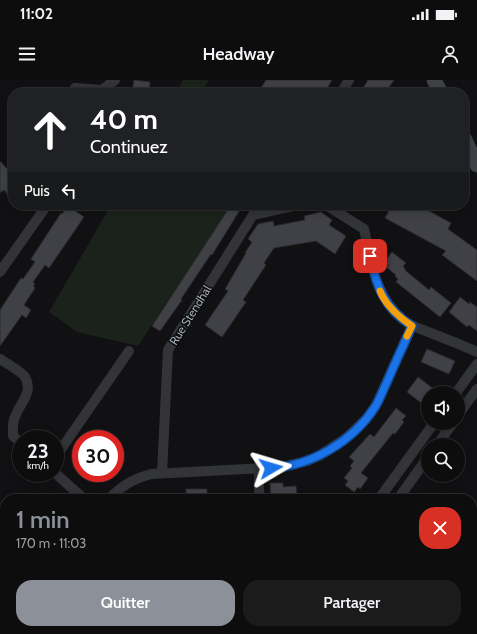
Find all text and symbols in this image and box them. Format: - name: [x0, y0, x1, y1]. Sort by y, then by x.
- text: 11:02: [20, 5, 53, 23]
- icon: menu: [16, 43, 38, 65]
- text: Headway: [203, 43, 274, 65]
- icon: person: [439, 43, 461, 65]
- text: 40 m: [90, 102, 158, 136]
- icon: ahead: [24, 104, 76, 156]
- text: Continuez: [90, 136, 168, 158]
- icon: left: [58, 180, 80, 202]
- text: Puis: [24, 182, 50, 200]
- pin: [353, 239, 387, 273]
- icon: arrive: [359, 245, 381, 267]
- street label: Rue Stendhal: [166, 282, 214, 348]
- map controls: [421, 386, 465, 482]
- button: sound: [421, 386, 465, 430]
- speed limit sign: 30: [72, 430, 124, 482]
- button: search: [421, 438, 465, 482]
- text: 23: [27, 439, 49, 463]
- position arrow: [250, 447, 292, 489]
- text: km/h: [27, 459, 49, 472]
- text: 1 min: [16, 505, 70, 534]
- button: close: [419, 507, 461, 549]
- text: 170 m · 11:03: [16, 535, 86, 551]
- button: Quitter: [16, 580, 235, 626]
- button: Partager: [243, 580, 461, 626]

